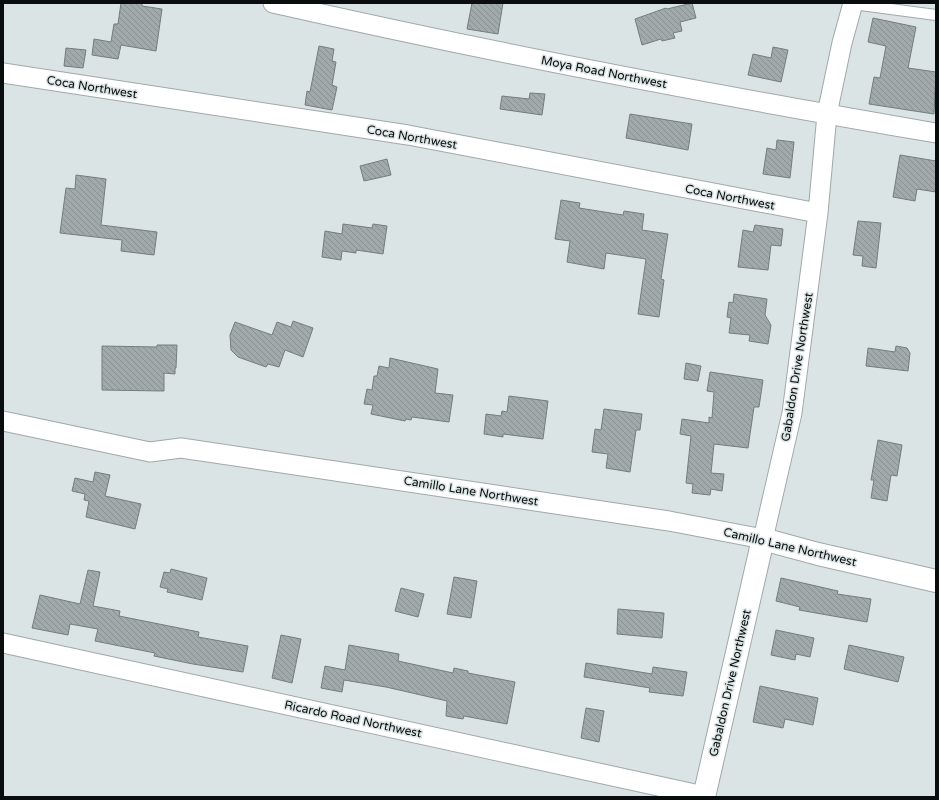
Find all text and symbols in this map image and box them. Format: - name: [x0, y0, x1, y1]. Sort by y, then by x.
- street label: Moya Road Northwest: [540, 53, 668, 91]
- street label: Coca Northwest: [46, 73, 139, 101]
- street label: Coca Northwest: [366, 122, 459, 152]
- street label: Coca Northwest: [684, 181, 777, 213]
- street label: Gabaldon Drive Northwest: [778, 291, 816, 443]
- street label: Camillo Lane Northwest: [403, 473, 540, 509]
- street label: Camillo Lane Northwest: [722, 525, 858, 569]
- street label: Gabaldon Drive Northwest: [706, 608, 754, 758]
- street label: Ricardo Road Northwest: [283, 698, 423, 740]

